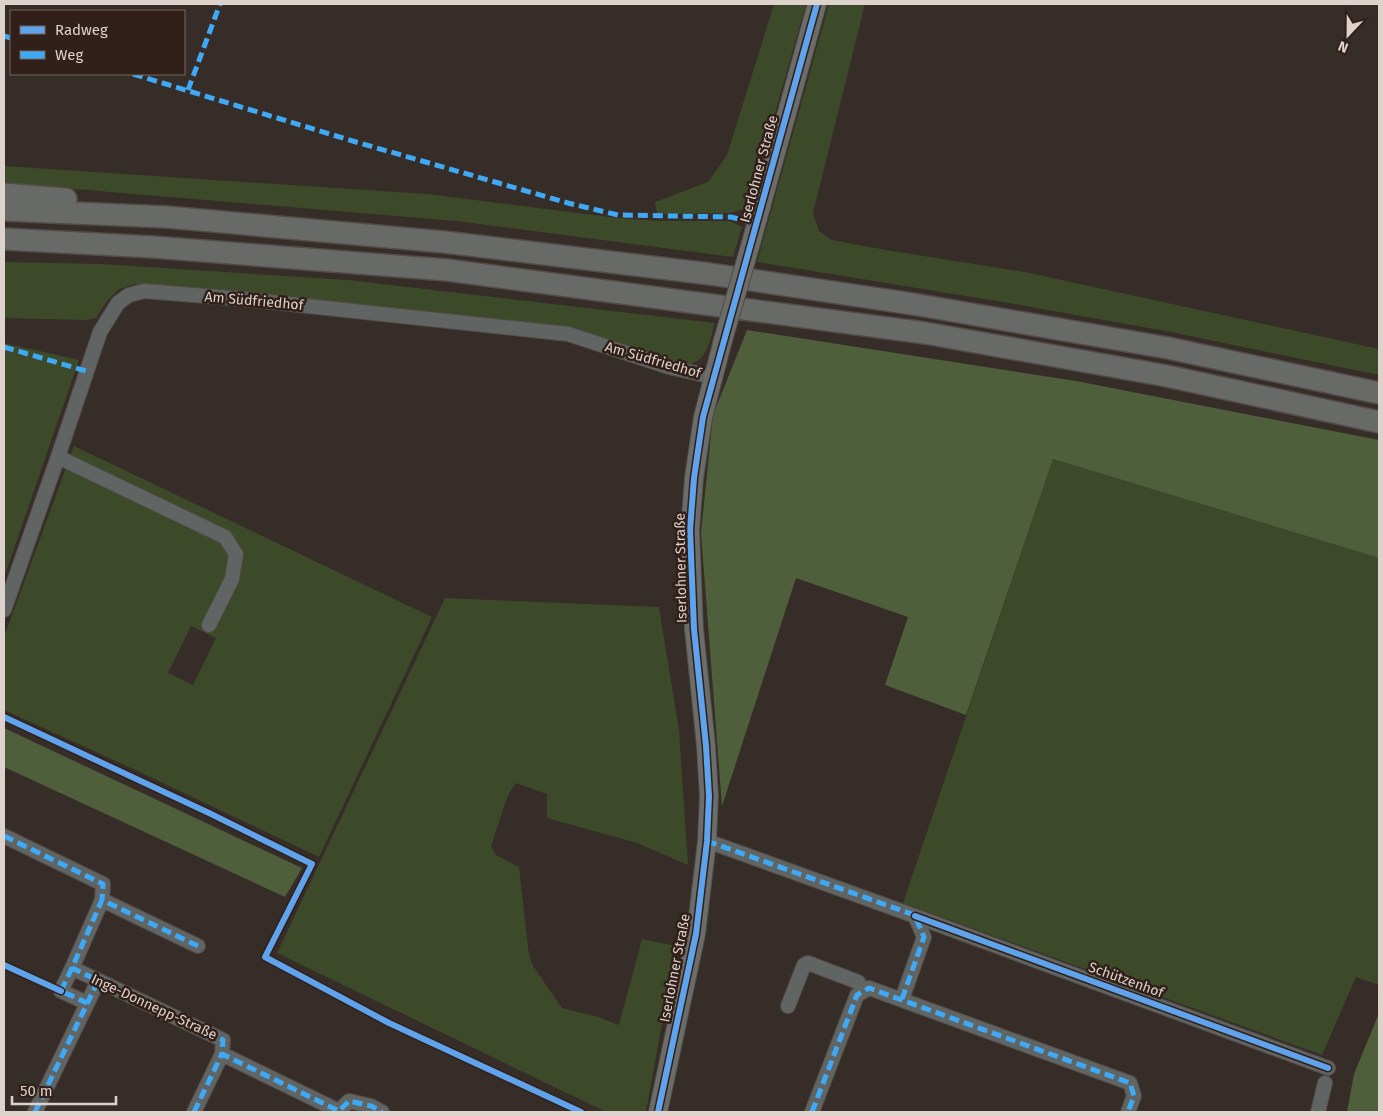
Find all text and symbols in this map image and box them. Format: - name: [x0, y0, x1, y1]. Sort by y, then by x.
- legend: [10, 10, 185, 75]
- north arrow: [1323, 10, 1373, 60]
- text: Radweg: [55, 21, 108, 39]
- text: N: [1336, 37, 1351, 56]
- text: Weg: [55, 46, 83, 64]
- street label: Iserlohner Straße: [737, 114, 781, 224]
- street label: Am Südfriedhof: [204, 288, 305, 314]
- street label: Am Südfriedhof: [603, 338, 704, 382]
- street label: Iserlohner Straße: [672, 513, 690, 623]
- street label: Iserlohner Straße: [656, 912, 694, 1024]
- street label: Schützenhof: [1086, 959, 1167, 1002]
- street label: Inge-Donnepp-Straße: [88, 970, 220, 1044]
- scale bar: [12, 1074, 116, 1106]
- text: 50 m: [20, 1082, 53, 1100]

